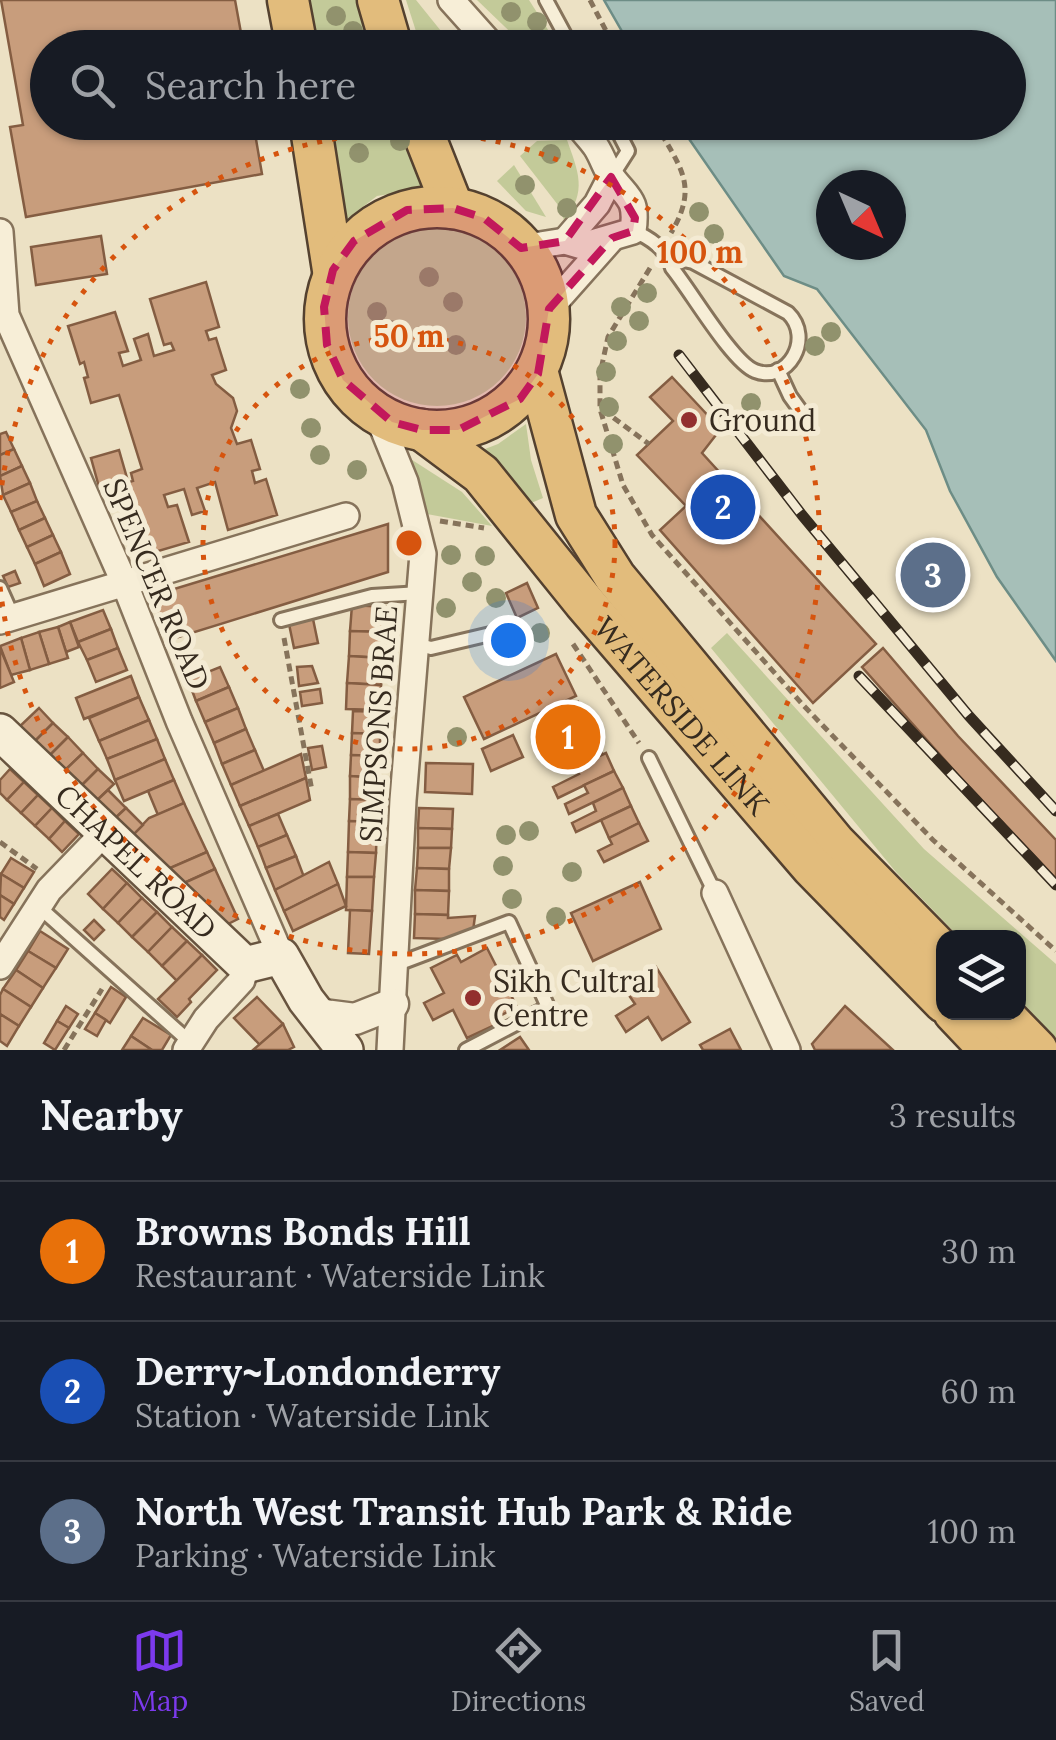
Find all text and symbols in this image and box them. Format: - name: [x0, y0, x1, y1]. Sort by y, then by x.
- search box: [30, 30, 1026, 140]
- icon: search: [65, 58, 120, 113]
- text: Search here: [145, 61, 356, 109]
- north arrow: [816, 170, 906, 260]
- text: 100 m: [657, 233, 743, 271]
- text: 50 m: [374, 317, 445, 355]
- place label: Ground: [709, 401, 816, 439]
- marker: Ground: [678, 409, 700, 431]
- pin: 2: [690, 470, 756, 544]
- street label: SPENCER ROAD: [95, 472, 219, 696]
- centre of rings: [391, 525, 427, 561]
- pin: 3: [900, 538, 966, 612]
- street label: SIMPSONS BRAE: [351, 604, 405, 844]
- street label: WATERSIDE LINK: [586, 609, 778, 823]
- your location: [483, 615, 534, 666]
- pin: 1: [536, 700, 600, 774]
- street label: CHAPEL ROAD: [48, 776, 225, 947]
- map controls: [936, 930, 1026, 1020]
- button: layers: [936, 930, 1026, 1020]
- place label: Sikh Cultral Centre: [493, 962, 655, 1034]
- marker: Sikh Cultral Centre: [462, 987, 484, 1009]
- text: Nearby: [40, 1088, 183, 1142]
- text: 3 results: [889, 1095, 1016, 1136]
- text: Browns Bonds Hill: [135, 1207, 471, 1255]
- text: 1: [66, 1231, 79, 1272]
- text: 30 m: [941, 1231, 1016, 1272]
- text: Restaurant · Waterside Link: [135, 1255, 545, 1296]
- text: Derry~Londonderry: [135, 1347, 500, 1395]
- text: 2: [64, 1371, 81, 1412]
- text: 60 m: [941, 1371, 1016, 1412]
- text: Station · Waterside Link: [135, 1395, 489, 1436]
- text: North West Transit Hub Park & Ride: [135, 1487, 792, 1535]
- text: 3: [64, 1511, 81, 1552]
- text: 100 m: [928, 1511, 1016, 1552]
- text: Parking · Waterside Link: [135, 1535, 496, 1576]
- tab: Map: [131, 1623, 188, 1719]
- tab: Directions: [451, 1623, 586, 1719]
- tab: Saved: [849, 1623, 925, 1719]

